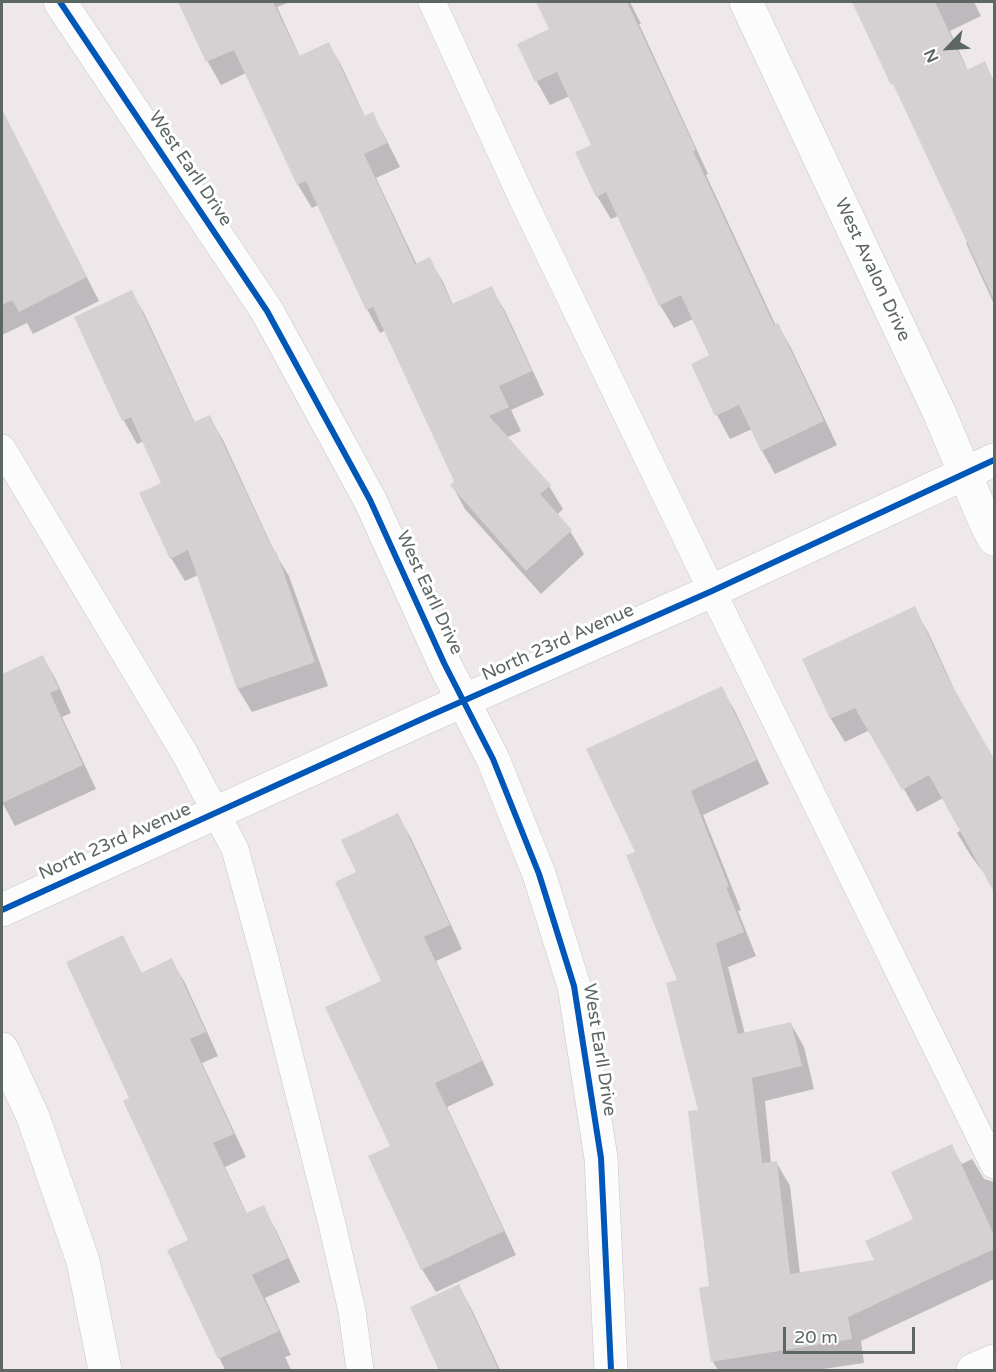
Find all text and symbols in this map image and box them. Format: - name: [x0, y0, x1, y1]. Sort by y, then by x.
- north arrow: [918, 18, 978, 78]
- text: N: [920, 46, 943, 66]
- street label: West Earll Drive: [144, 107, 236, 231]
- street label: West Avalon Drive: [829, 195, 915, 345]
- street label: West Earll Drive: [391, 528, 467, 658]
- street label: North 23rd Avenue: [479, 600, 637, 686]
- street label: North 23rd Avenue: [36, 799, 194, 885]
- street label: West Earll Drive: [578, 982, 620, 1118]
- scale bar: [786, 1315, 918, 1353]
- text: 20 m: [794, 1326, 838, 1348]

